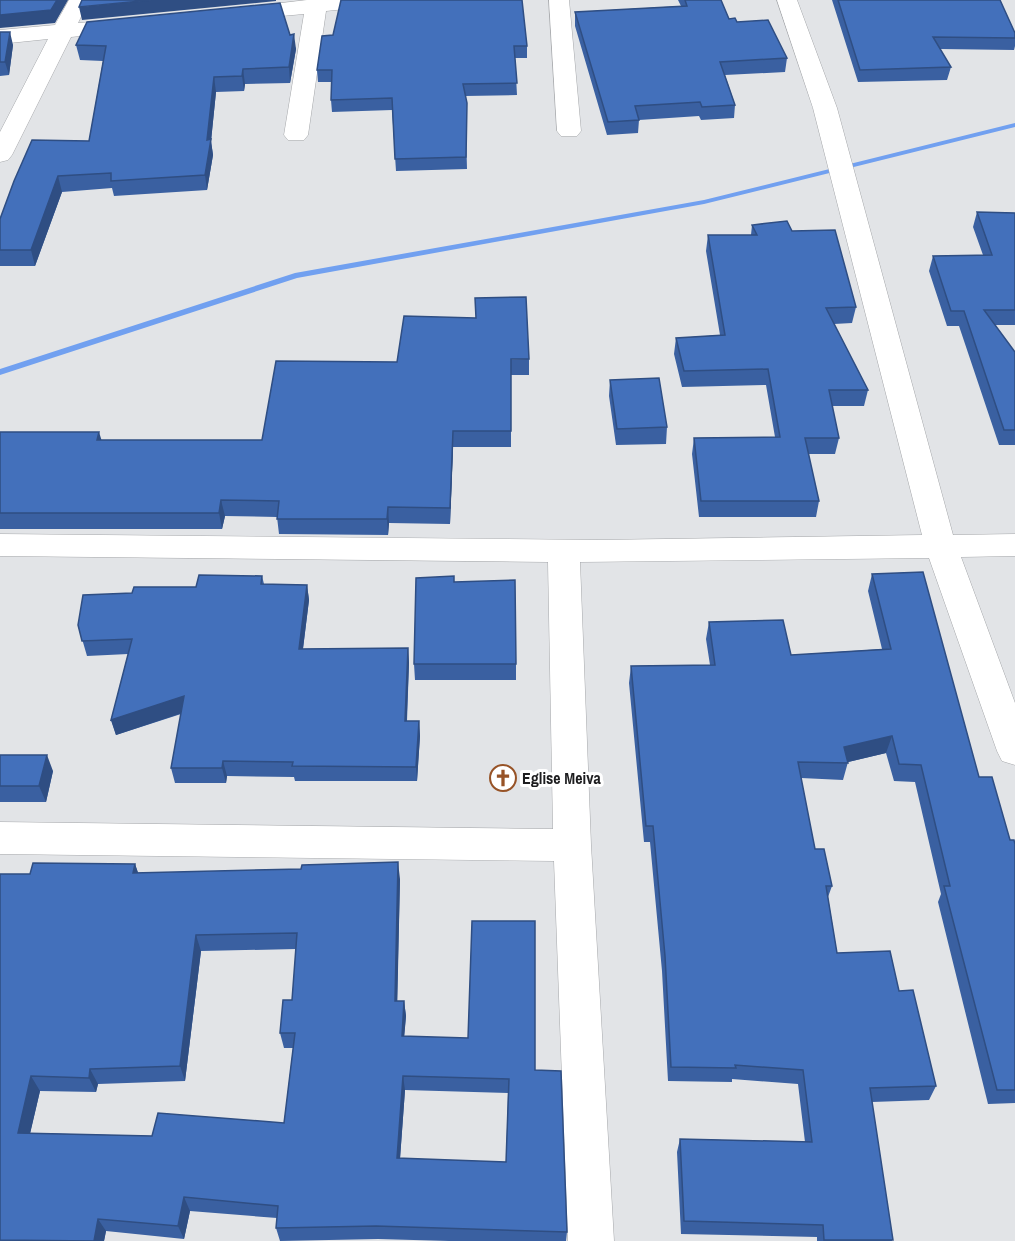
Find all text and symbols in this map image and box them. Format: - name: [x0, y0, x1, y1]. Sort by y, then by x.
- church icon: Eglise Meiva: [488, 763, 518, 793]
- place label: Eglise Meiva: [522, 767, 601, 789]

